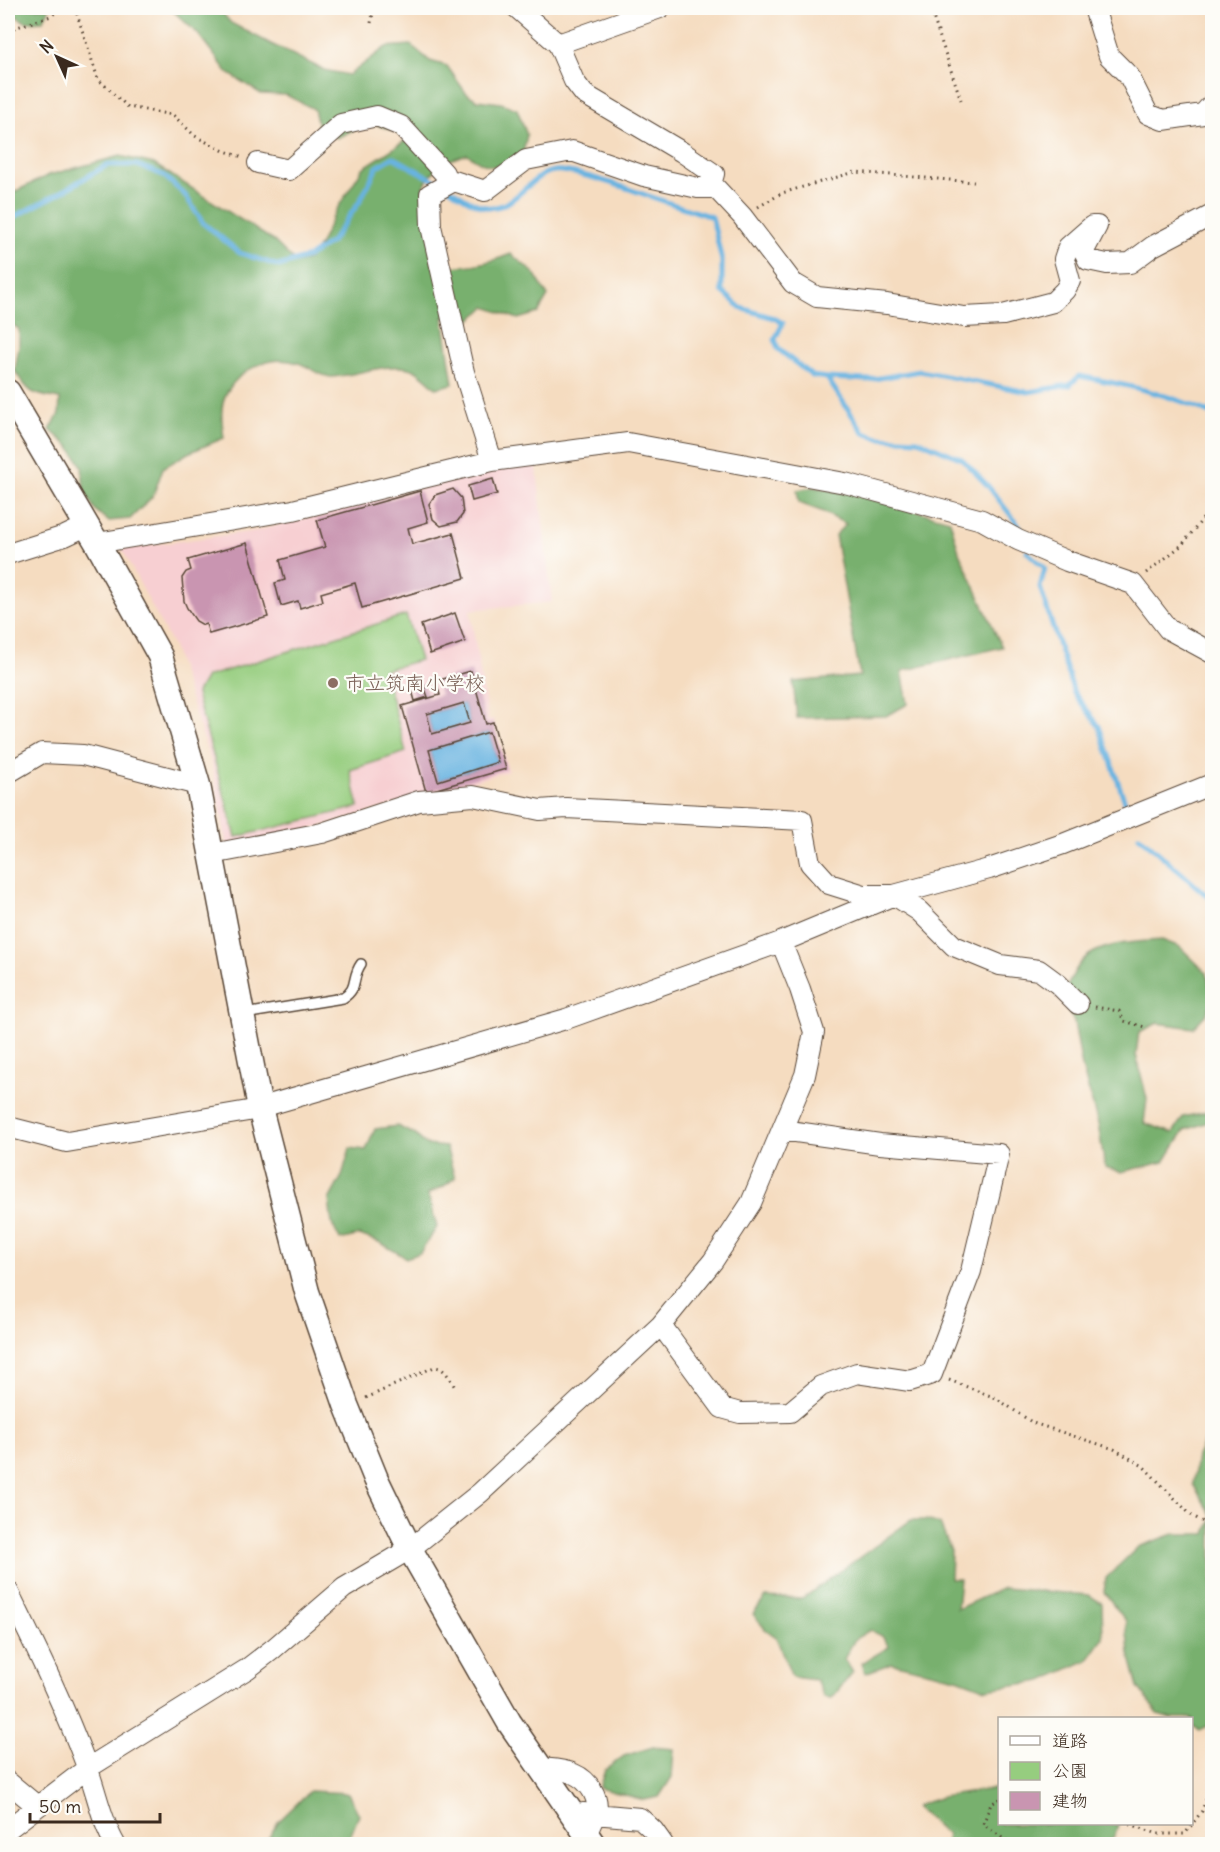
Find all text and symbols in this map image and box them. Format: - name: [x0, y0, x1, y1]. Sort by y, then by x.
- north arrow: [27, 27, 87, 87]
- text: N: [35, 35, 57, 57]
- place label: 市立筑南小学校: [345, 670, 485, 695]
- marker: 市立筑南小学校: [326, 676, 340, 690]
- legend: [998, 1717, 1193, 1825]
- text: 道路: [1052, 1729, 1088, 1752]
- text: 公園: [1052, 1759, 1088, 1782]
- scale bar: [30, 1786, 160, 1824]
- text: 建物: [1052, 1789, 1088, 1812]
- text: 50 m: [39, 1795, 81, 1818]

